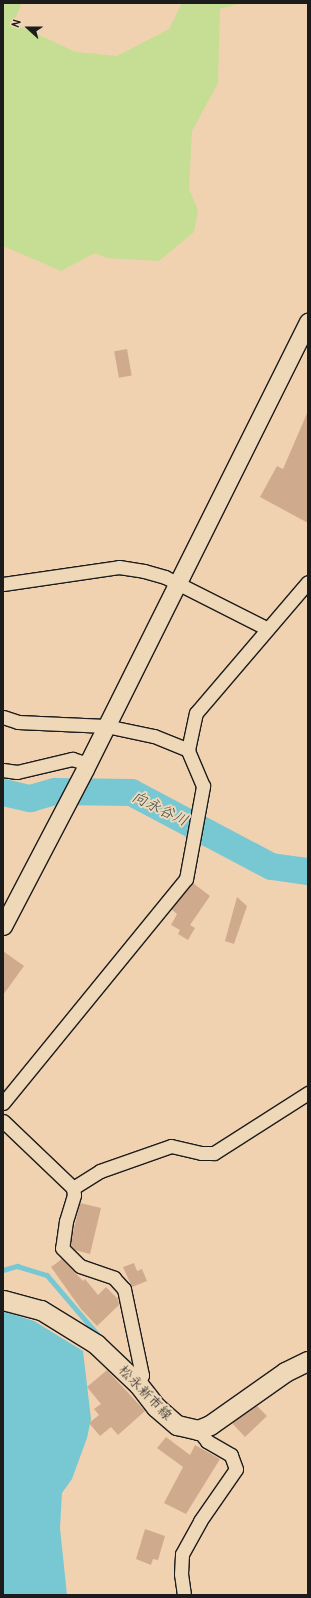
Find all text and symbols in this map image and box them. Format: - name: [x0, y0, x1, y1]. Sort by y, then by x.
- north arrow: [8, 8, 48, 48]
- text: N: [9, 18, 24, 29]
- water label: 向永谷川: [129, 788, 191, 830]
- street label: 松永新市線: [115, 1362, 175, 1424]

